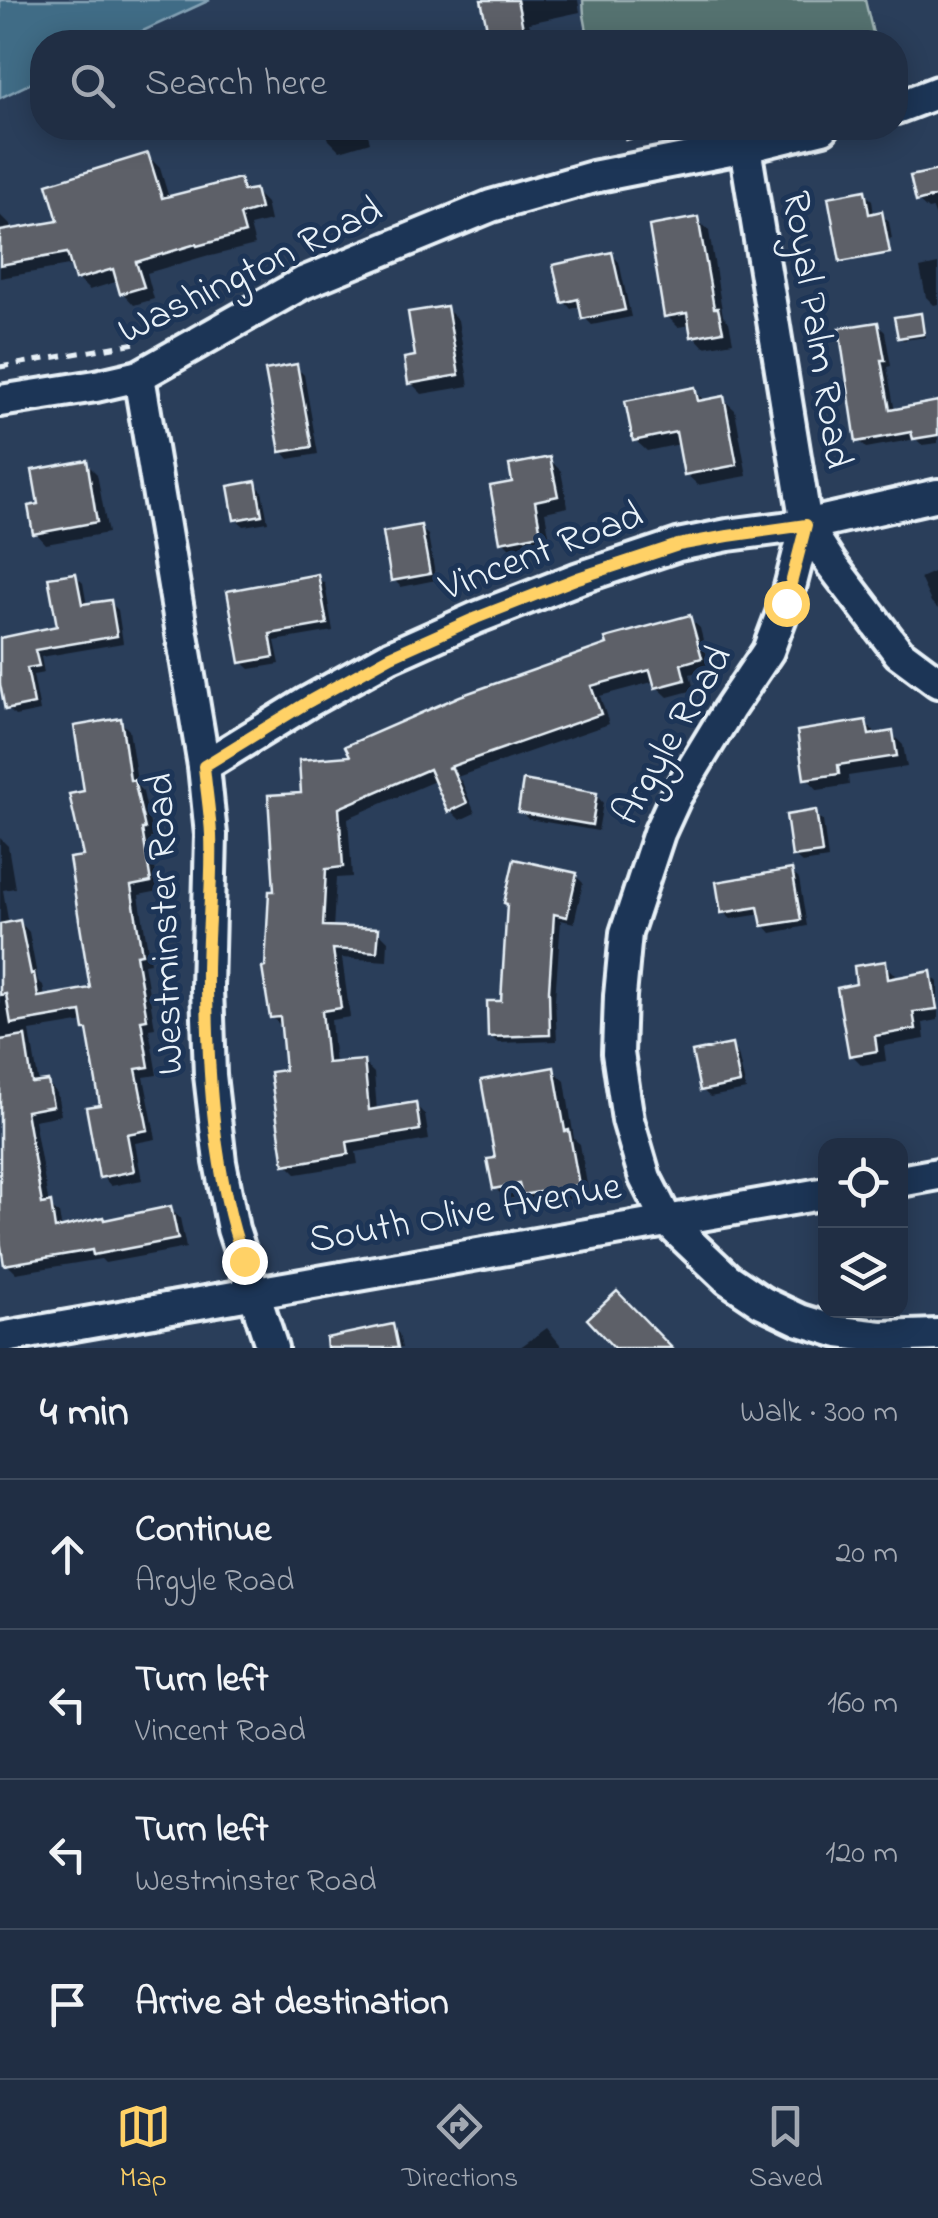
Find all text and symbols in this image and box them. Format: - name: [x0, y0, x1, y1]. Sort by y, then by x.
- search box: [30, 30, 908, 140]
- text: Search here: [145, 57, 327, 113]
- icon: search: [65, 58, 120, 113]
- street label: Washington Road: [109, 182, 393, 362]
- street label: Royal Palm Road: [764, 187, 866, 473]
- street label: Vincent Road: [431, 487, 652, 619]
- route start: [764, 581, 810, 627]
- street label: Argyle Road: [599, 635, 749, 837]
- street label: Westminster Road: [132, 772, 202, 1076]
- map controls: [818, 1138, 908, 1318]
- button: locate: [818, 1138, 908, 1228]
- street label: South Olive Avenue: [304, 1158, 626, 1271]
- button: layers: [818, 1228, 908, 1318]
- route end: [222, 1239, 268, 1285]
- text: 4 min: [40, 1383, 129, 1444]
- text: Walk · 300 m: [740, 1390, 898, 1437]
- text: Continue: [135, 1503, 271, 1559]
- icon: ahead: [40, 1527, 95, 1582]
- text: 20 m: [835, 1531, 898, 1578]
- text: Argyle Road: [135, 1559, 294, 1606]
- text: Turn left: [135, 1653, 268, 1709]
- icon: left: [40, 1677, 95, 1732]
- text: 160 m: [827, 1681, 898, 1728]
- text: Vincent Road: [135, 1709, 306, 1756]
- text: Turn left: [135, 1803, 268, 1859]
- icon: left: [40, 1827, 95, 1882]
- text: 120 m: [825, 1831, 898, 1878]
- text: Westminster Road: [135, 1859, 376, 1906]
- text: Arrive at destination: [135, 1976, 449, 2032]
- icon: arrive: [40, 1977, 95, 2032]
- tab: Map: [116, 2099, 171, 2200]
- tab: Directions: [402, 2099, 518, 2200]
- tab: Saved: [749, 2099, 822, 2200]

